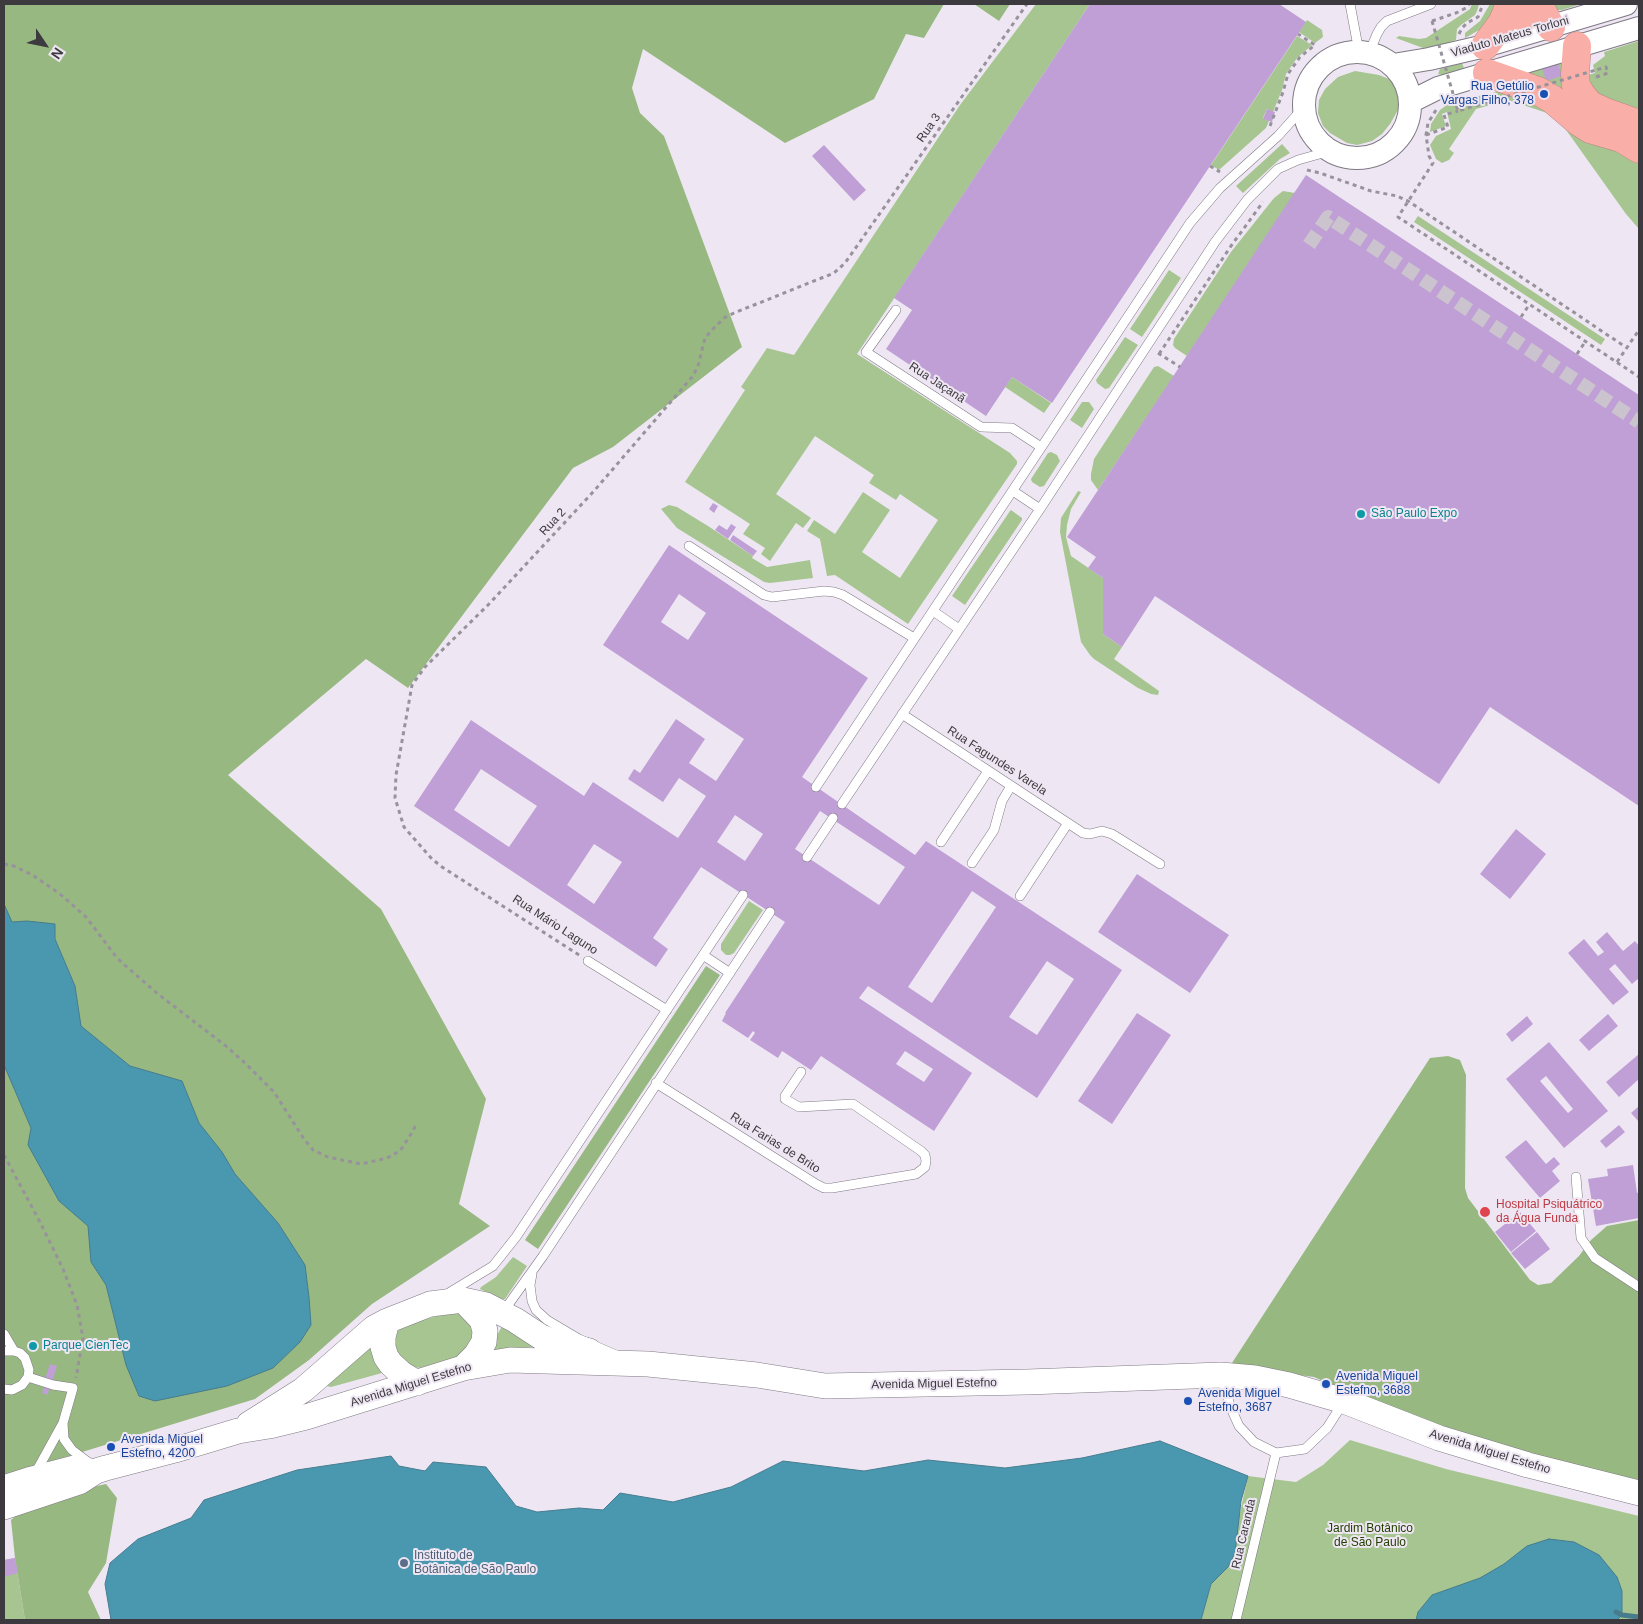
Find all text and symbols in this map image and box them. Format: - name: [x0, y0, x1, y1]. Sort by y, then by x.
- street label: Viaduto Mateus Torloni: [1449, 13, 1571, 61]
- north arrow: [20, 20, 70, 70]
- text: N: [48, 45, 67, 62]
- place label: Rua Getúlio Vargas Filho, 378: [1441, 80, 1534, 108]
- marker: Rua Getúlio Vargas Filho, 378: [1538, 88, 1550, 100]
- street label: Rua 3: [914, 111, 944, 145]
- street label: Rua Jaçanã: [906, 360, 968, 406]
- street label: Rua 2: [537, 505, 569, 539]
- place label: São Paulo Expo: [1371, 507, 1457, 521]
- marker: São Paulo Expo: [1355, 508, 1367, 520]
- street label: Rua Fagundes Varela: [944, 723, 1050, 799]
- street label: Rua Mário Laguno: [510, 892, 600, 958]
- street label: Rua Farias de Brito: [727, 1110, 823, 1176]
- place label: Hospital Psiquátrico da Água Funda: [1496, 1198, 1602, 1226]
- marker: Hospital Psiquátrico da Água Funda: [1478, 1205, 1492, 1219]
- place label: Parque CienTec: [43, 1339, 128, 1353]
- marker: Parque CienTec: [27, 1340, 39, 1352]
- street label: Avenida Miguel Estefno: [349, 1360, 473, 1410]
- place label: Avenida Miguel Estefno, 3688: [1336, 1370, 1418, 1398]
- street label: Avenida Miguel Estefno: [871, 1376, 997, 1392]
- marker: Avenida Miguel Estefno, 3688: [1320, 1378, 1332, 1390]
- place label: Avenida Miguel Estefno, 3687: [1198, 1387, 1280, 1415]
- marker: Avenida Miguel Estefno, 3687: [1182, 1395, 1194, 1407]
- street label: Avenida Miguel Estefno: [1428, 1427, 1552, 1477]
- place label: Avenida Miguel Estefno, 4200: [121, 1433, 203, 1461]
- marker: Avenida Miguel Estefno, 4200: [105, 1441, 117, 1453]
- street label: Rua Caranda: [1229, 1498, 1259, 1570]
- park label: Jardim Botânico de São Paulo: [1327, 1522, 1413, 1550]
- place label: Instituto de Botânica de São Paulo: [414, 1549, 536, 1577]
- marker: Instituto de Botânica de São Paulo: [398, 1557, 410, 1569]

